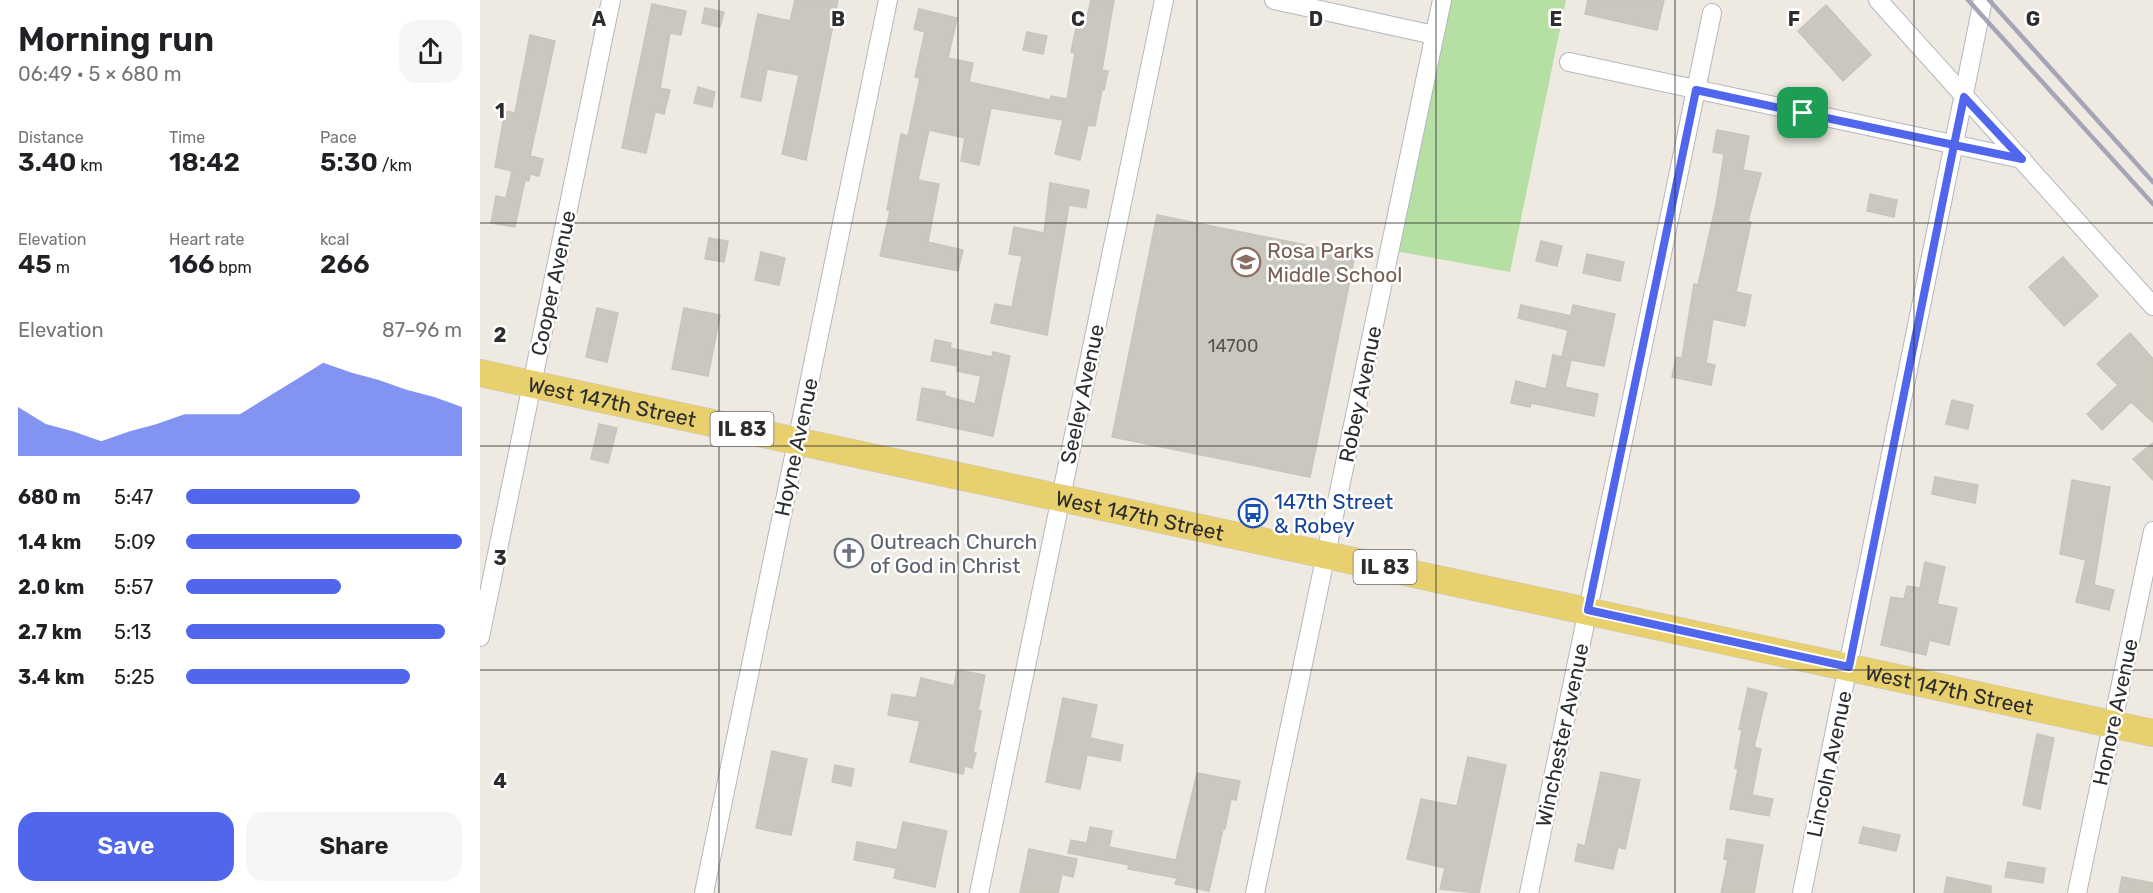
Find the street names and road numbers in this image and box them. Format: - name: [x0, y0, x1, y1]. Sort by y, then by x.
- street label: Cooper Avenue: [525, 208, 581, 358]
- street label: Seeley Avenue: [1055, 322, 1109, 466]
- street label: Robey Avenue: [1333, 324, 1387, 464]
- street label: West 147th Street: [525, 371, 698, 432]
- street label: Hoyne Avenue: [769, 376, 823, 518]
- road number: IL 83: [710, 412, 774, 446]
- street label: West 147th Street: [1053, 485, 1226, 545]
- road number: IL 83: [1354, 550, 1416, 584]
- street label: Honore Avenue: [2087, 636, 2143, 788]
- street label: Winchester Avenue: [1530, 641, 1594, 829]
- street label: West 147th Street: [1863, 659, 2036, 719]
- street label: Lincoln Avenue: [1801, 688, 1857, 840]

